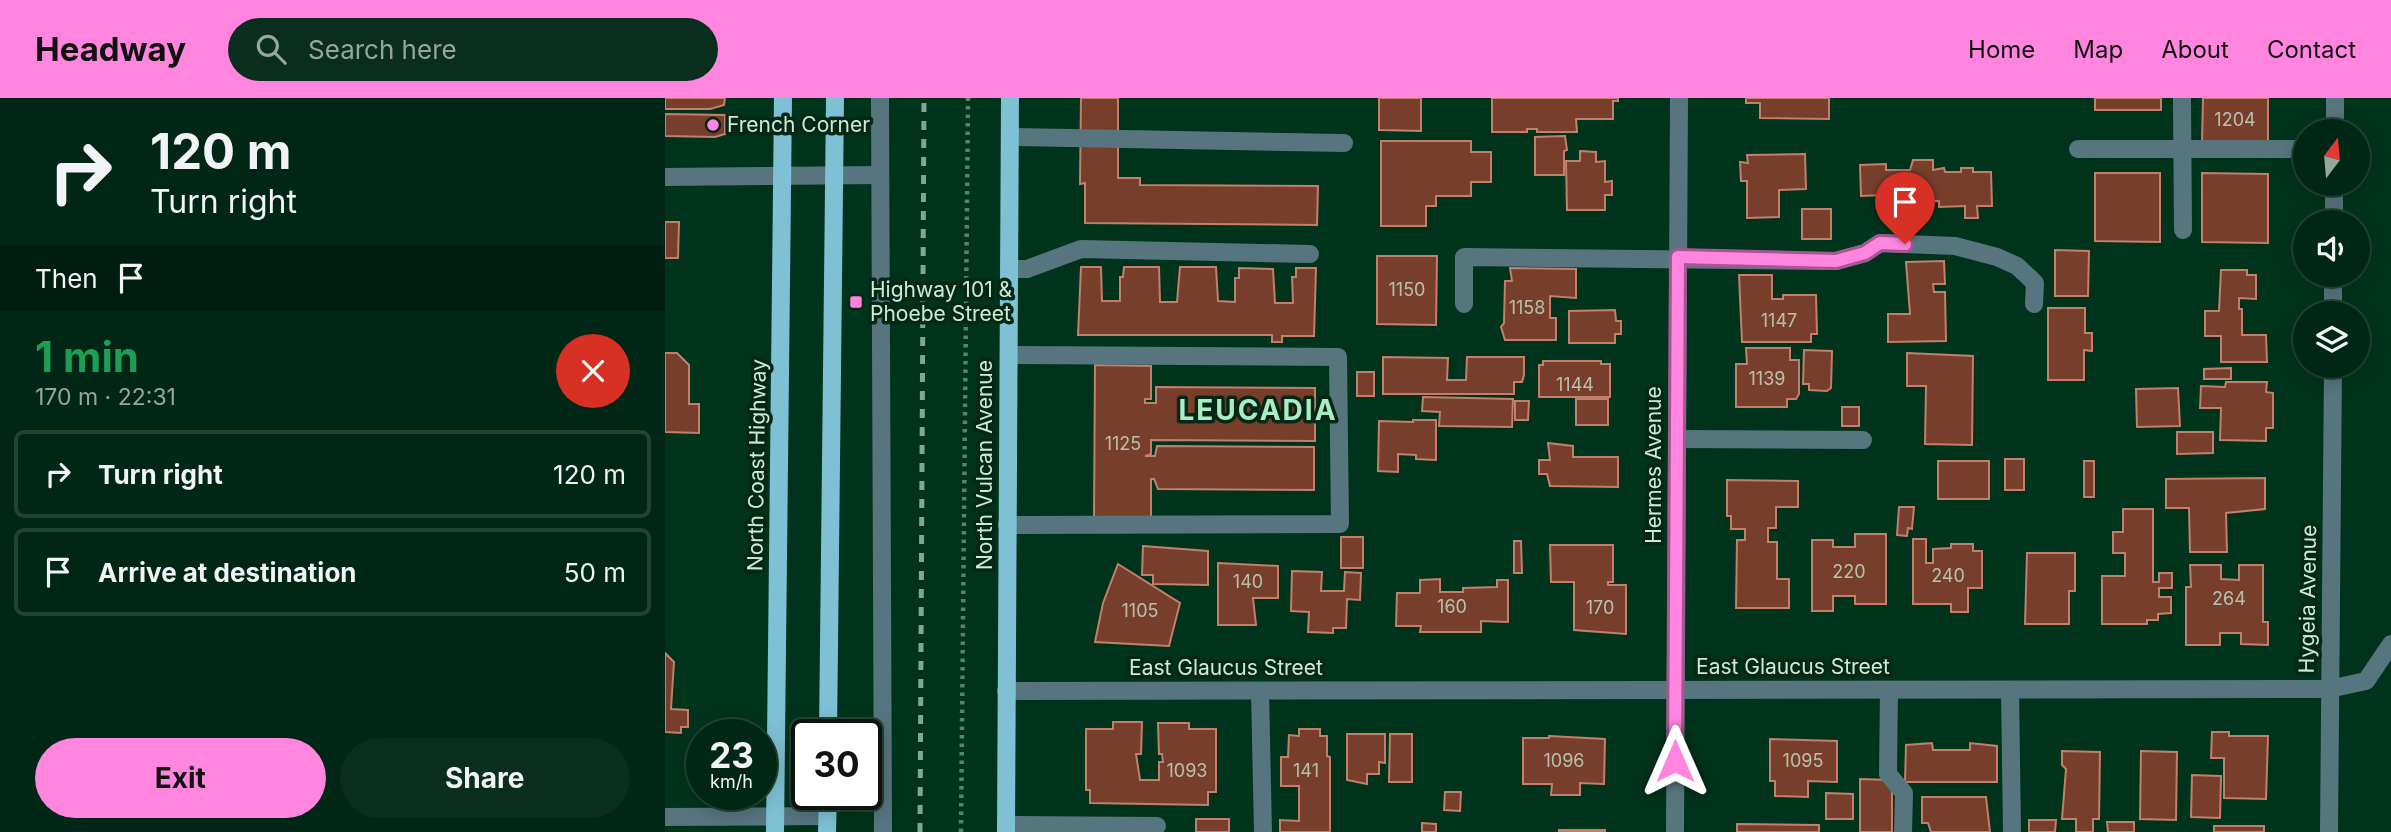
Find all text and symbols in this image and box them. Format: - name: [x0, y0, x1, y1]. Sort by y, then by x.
- search box: [228, 18, 718, 81]
- text: Headway: [35, 29, 186, 69]
- icon: search: [252, 30, 290, 68]
- text: Search here: [308, 34, 457, 65]
- text: Home: [1968, 35, 2035, 64]
- text: Map: [2073, 35, 2123, 64]
- text: About: [2161, 35, 2229, 64]
- text: Contact: [2267, 35, 2356, 64]
- house number: 1204: [2214, 109, 2256, 130]
- place label: French Corner: [727, 112, 870, 137]
- marker: French Corner: [705, 117, 721, 133]
- north arrow: [2293, 119, 2369, 196]
- map controls: [2293, 119, 2370, 378]
- text: 120 m: [150, 122, 291, 181]
- icon: right: [35, 126, 126, 217]
- pin: [1875, 172, 1935, 244]
- text: Turn right: [150, 182, 297, 221]
- icon: arrive: [1886, 183, 1924, 221]
- button: sound: [2293, 210, 2370, 287]
- icon: arrive: [112, 259, 150, 297]
- text: Then: [35, 263, 98, 294]
- place label: Highway 101 & Phoebe Street: [870, 277, 1013, 326]
- house number: 1150: [1389, 279, 1425, 300]
- marker: Highway 101 & Phoebe Street: [848, 294, 864, 310]
- house number: 1158: [1509, 297, 1545, 318]
- button: layers: [2293, 301, 2370, 378]
- house number: 1147: [1761, 310, 1797, 331]
- text: 1 min: [35, 331, 139, 382]
- button: close: [556, 334, 630, 408]
- street label: North Coast Highway: [742, 359, 771, 571]
- street label: North Vulcan Avenue: [972, 360, 997, 570]
- house number: 1139: [1749, 368, 1785, 389]
- house number: 1144: [1556, 374, 1594, 395]
- text: 170 m · 22:31: [35, 383, 176, 411]
- street label: Hermes Avenue: [1641, 386, 1666, 544]
- district label: LEUCADIA: [1178, 393, 1338, 427]
- house number: 1125: [1105, 433, 1141, 454]
- icon: right: [39, 455, 77, 493]
- text: Turn right: [98, 459, 223, 490]
- text: 120 m: [553, 459, 626, 490]
- street label: Hygeia Avenue: [2294, 524, 2321, 674]
- icon: arrive: [39, 553, 77, 591]
- text: Arrive at destination: [98, 557, 357, 588]
- text: 50 m: [564, 557, 626, 588]
- house number: 220: [1832, 561, 1866, 582]
- house number: 240: [1931, 565, 1965, 586]
- house number: 140: [1233, 571, 1263, 592]
- house number: 264: [2212, 588, 2246, 609]
- house number: 160: [1437, 596, 1467, 617]
- house number: 170: [1586, 597, 1614, 618]
- house number: 1105: [1122, 600, 1158, 621]
- street label: East Glaucus Street: [1696, 654, 1890, 679]
- street label: East Glaucus Street: [1129, 655, 1323, 680]
- speed limit sign: 30: [791, 719, 882, 810]
- position arrow: [1638, 724, 1712, 798]
- text: 23: [709, 734, 754, 776]
- button: Exit: [35, 738, 326, 818]
- button: Share: [340, 738, 630, 818]
- house number: 1096: [1543, 750, 1585, 771]
- house number: 1095: [1783, 750, 1823, 771]
- house number: 1093: [1167, 760, 1207, 781]
- house number: 141: [1293, 760, 1319, 781]
- text: km/h: [710, 771, 753, 792]

